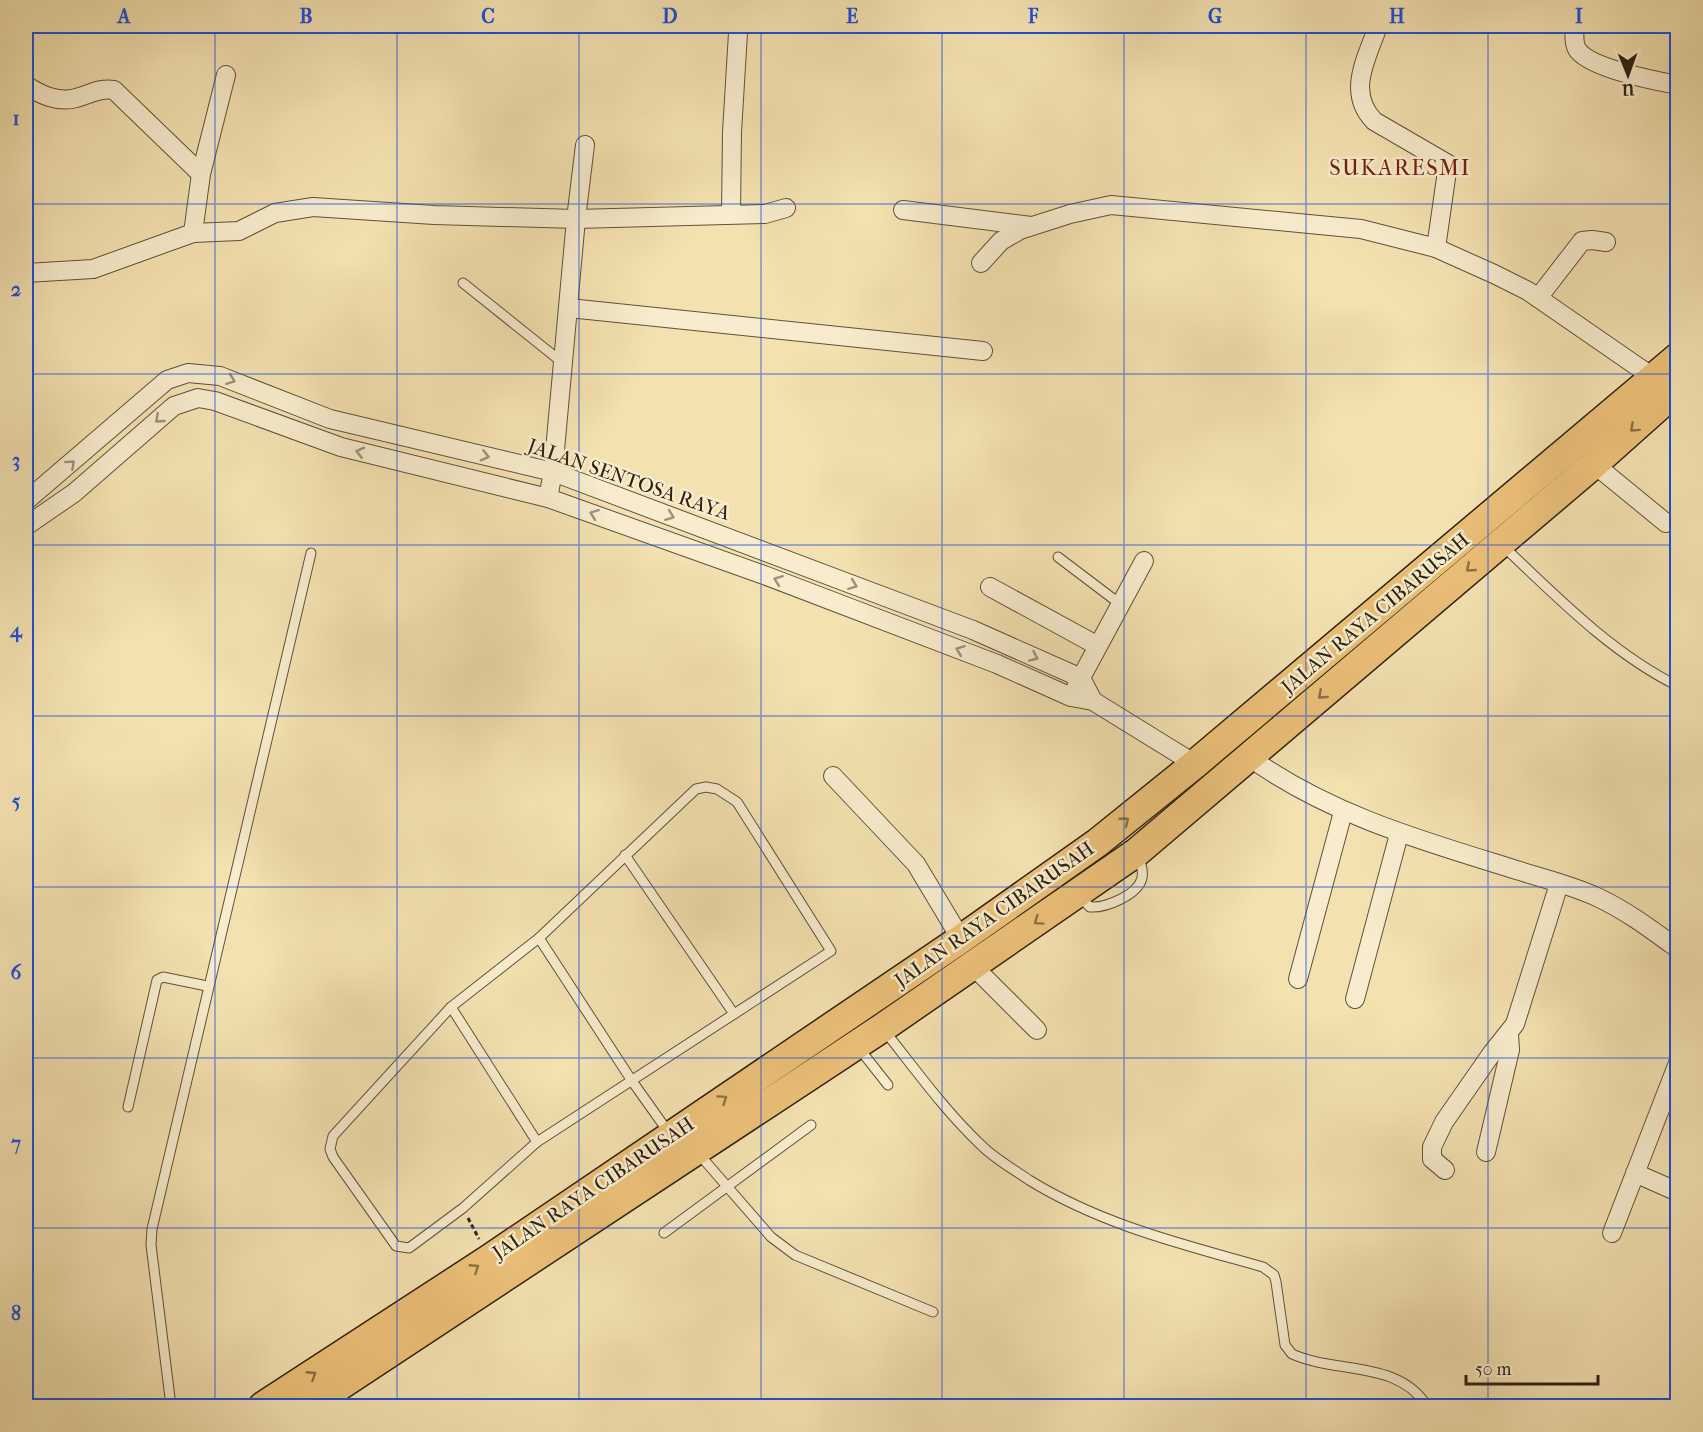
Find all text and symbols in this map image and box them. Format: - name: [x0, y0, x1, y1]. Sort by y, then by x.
- text: A: [116, 5, 132, 28]
- text: B: [299, 5, 313, 28]
- text: C: [481, 5, 495, 28]
- text: D: [662, 5, 678, 28]
- text: E: [846, 5, 858, 28]
- text: F: [1027, 5, 1039, 28]
- text: G: [1208, 5, 1222, 28]
- text: H: [1389, 5, 1405, 28]
- text: I: [1575, 5, 1583, 28]
- north arrow: [1598, 45, 1658, 105]
- text: U: [1621, 80, 1636, 99]
- text: 1: [12, 107, 20, 130]
- district label: SUKARESMI: [1329, 155, 1471, 181]
- text: 2: [11, 278, 21, 301]
- one-way arrow: [226, 373, 236, 386]
- one-way arrow: [155, 412, 166, 423]
- one-way arrow: [1630, 421, 1641, 432]
- street label: JALAN SENTOSA RAYA: [523, 433, 734, 525]
- one-way arrow: [355, 446, 365, 459]
- one-way arrow: [480, 448, 490, 461]
- text: 3: [12, 449, 20, 472]
- one-way arrow: [64, 460, 75, 471]
- one-way arrow: [590, 509, 600, 522]
- one-way arrow: [664, 509, 675, 522]
- street label: JALAN RAYA CIBARUSAH: [1275, 528, 1474, 700]
- one-way arrow: [1466, 561, 1477, 572]
- one-way arrow: [773, 575, 784, 587]
- one-way arrow: [847, 578, 858, 590]
- text: 4: [9, 619, 23, 643]
- one-way arrow: [955, 645, 966, 657]
- one-way arrow: [1027, 650, 1038, 662]
- one-way arrow: [1318, 688, 1329, 699]
- text: 5: [12, 790, 21, 813]
- one-way arrow: [1118, 817, 1129, 828]
- street label: JALAN RAYA CIBARUSAH: [889, 837, 1099, 993]
- one-way arrow: [1034, 914, 1045, 925]
- text: 6: [11, 961, 23, 984]
- one-way arrow: [716, 1095, 727, 1106]
- street label: JALAN RAYA CIBARUSAH: [487, 1112, 699, 1266]
- text: 7: [10, 1132, 21, 1155]
- one-way arrow: [468, 1264, 479, 1275]
- text: 8: [11, 1302, 21, 1325]
- scale bar: [1466, 1348, 1598, 1386]
- text: 50 m: [1475, 1359, 1512, 1380]
- one-way arrow: [305, 1371, 316, 1382]

